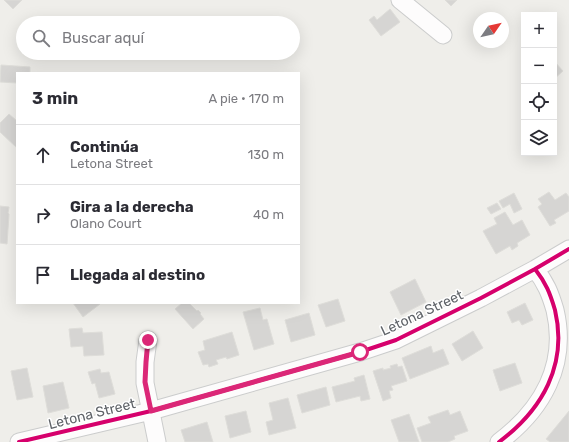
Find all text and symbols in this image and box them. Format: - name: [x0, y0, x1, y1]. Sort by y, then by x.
- north arrow: [473, 12, 509, 48]
- map controls: [521, 12, 557, 156]
- button: +: [521, 12, 557, 48]
- search box: [16, 16, 300, 60]
- icon: search: [30, 27, 52, 49]
- text: Buscar aquí: [62, 29, 144, 47]
- button: −: [521, 48, 557, 84]
- button: locate: [521, 84, 557, 120]
- text: 3 min: [32, 88, 78, 108]
- text: A pie · 170 m: [208, 91, 284, 106]
- button: layers: [521, 120, 557, 156]
- text: Continúa: [70, 138, 139, 156]
- icon: ahead: [32, 144, 54, 166]
- text: 130 m: [248, 147, 284, 162]
- text: Letona Street: [70, 156, 153, 171]
- text: Gira a la derecha: [70, 198, 194, 216]
- icon: right: [32, 204, 54, 226]
- text: 40 m: [253, 207, 284, 222]
- text: Olano Court: [70, 216, 142, 231]
- icon: arrive: [32, 264, 54, 286]
- text: Llegada al destino: [70, 266, 205, 284]
- street label: Letona Street: [378, 286, 466, 340]
- route end: [139, 331, 157, 349]
- route start: [351, 343, 369, 361]
- street label: Letona Street: [47, 395, 138, 433]

